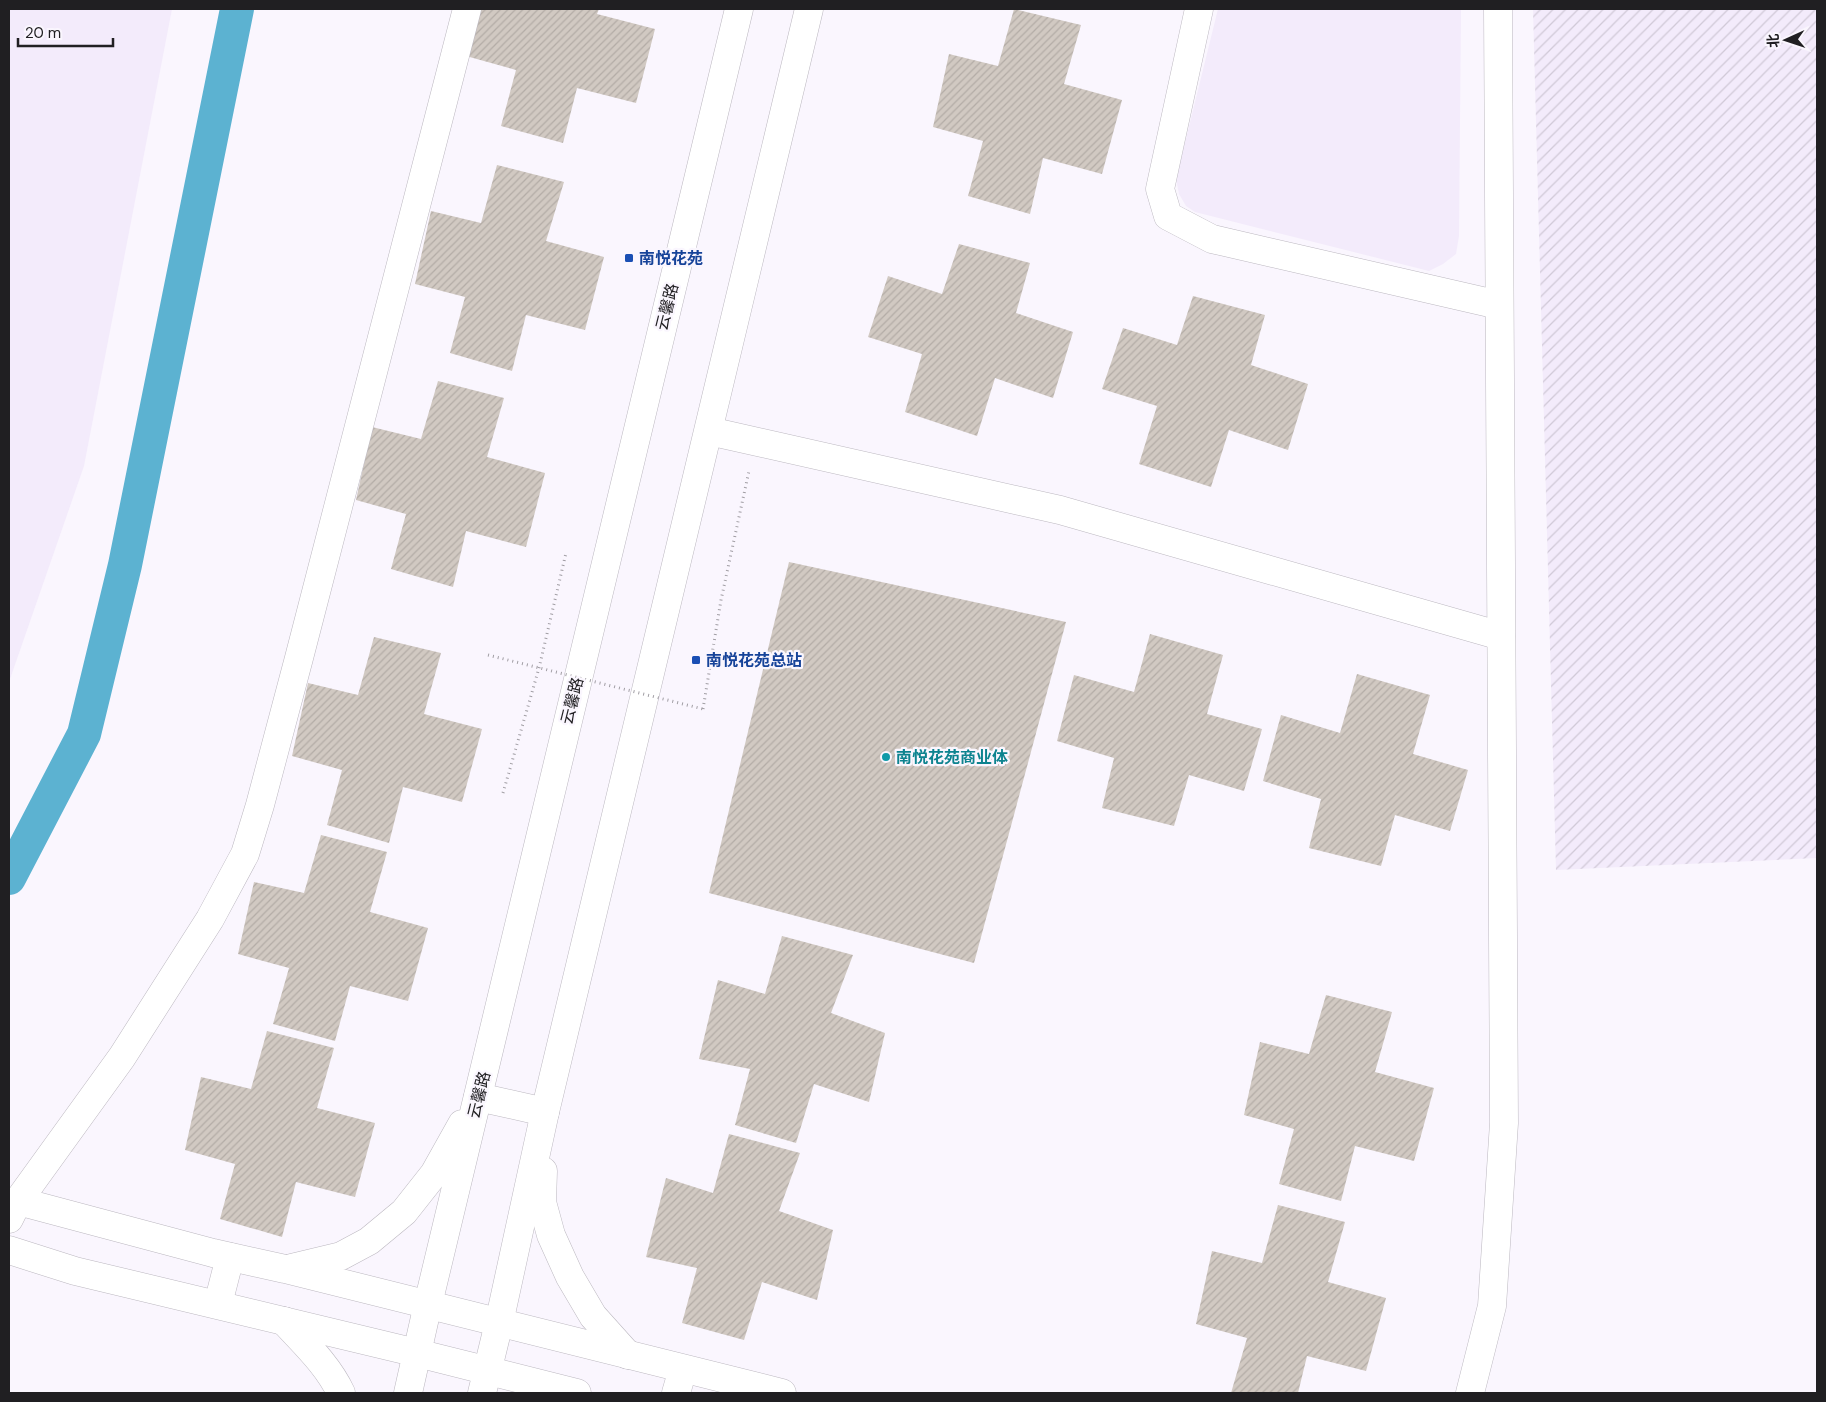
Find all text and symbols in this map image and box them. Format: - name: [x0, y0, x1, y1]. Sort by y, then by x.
- scale bar: [18, 15, 112, 47]
- north arrow: [1761, 15, 1811, 65]
- text: 20 m: [25, 23, 61, 43]
- text: 北: [1764, 33, 1782, 48]
- place label: 南悦花苑: [639, 248, 703, 269]
- marker: 南悦花苑: [623, 252, 635, 264]
- street label: 云馨路: [651, 281, 683, 333]
- place label: 南悦花苑总站: [706, 650, 802, 671]
- marker: 南悦花苑总站: [690, 654, 702, 666]
- street label: 云馨路: [556, 675, 588, 727]
- place label: 南悦花苑商业体: [896, 747, 1008, 768]
- marker: 南悦花苑商业体: [880, 751, 892, 763]
- street label: 云馨路: [463, 1069, 495, 1121]

